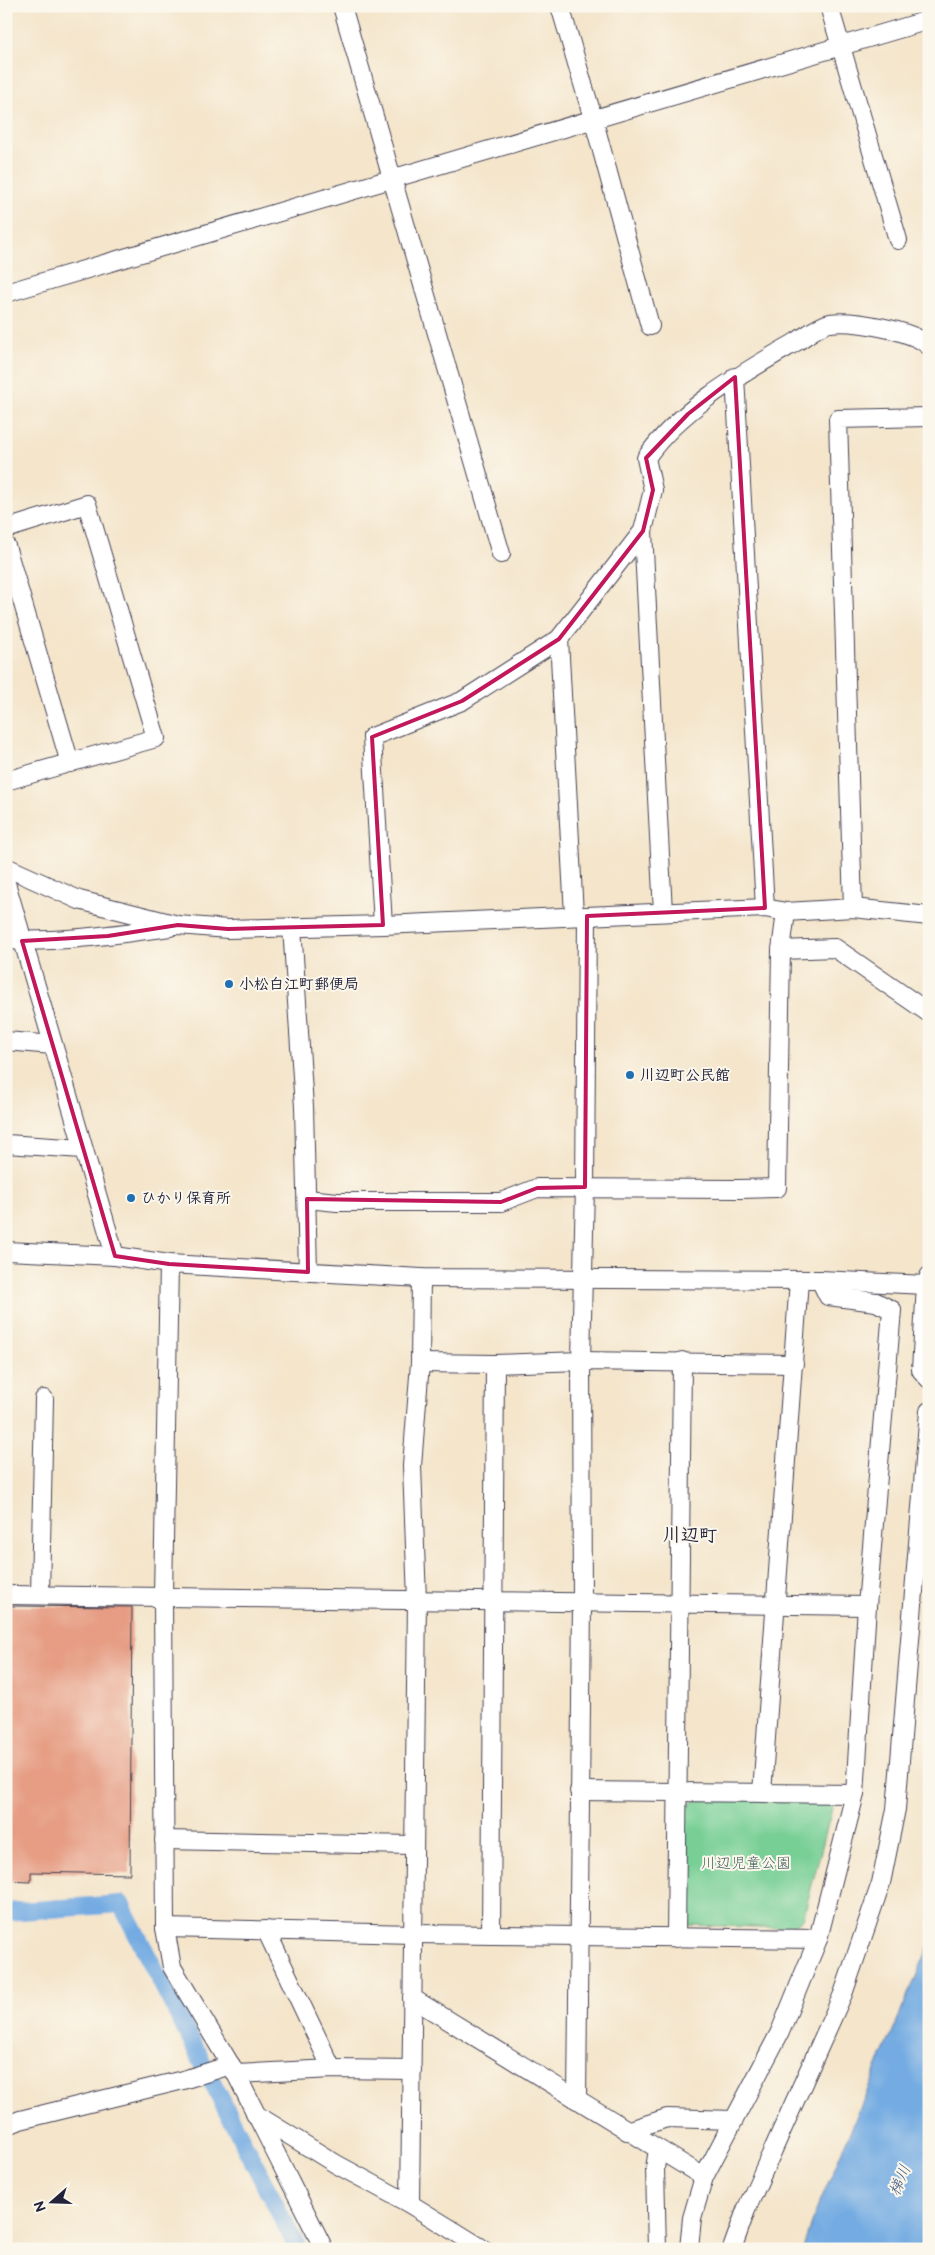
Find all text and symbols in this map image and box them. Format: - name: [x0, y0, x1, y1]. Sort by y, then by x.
- place label: 小松白江町郵便局: [239, 975, 359, 994]
- marker: 小松白江町郵便局: [223, 978, 235, 990]
- place label: 川辺町公民館: [640, 1066, 730, 1085]
- marker: 川辺町公民館: [624, 1069, 636, 1081]
- place label: ひかり保育所: [141, 1189, 231, 1208]
- marker: ひかり保育所: [125, 1192, 137, 1204]
- district label: 川辺町: [663, 1525, 717, 1546]
- park label: 川辺児童公園: [701, 1854, 791, 1873]
- water label: 梯川: [885, 2162, 915, 2199]
- north arrow: [28, 2178, 78, 2228]
- text: N: [30, 2198, 50, 2214]

